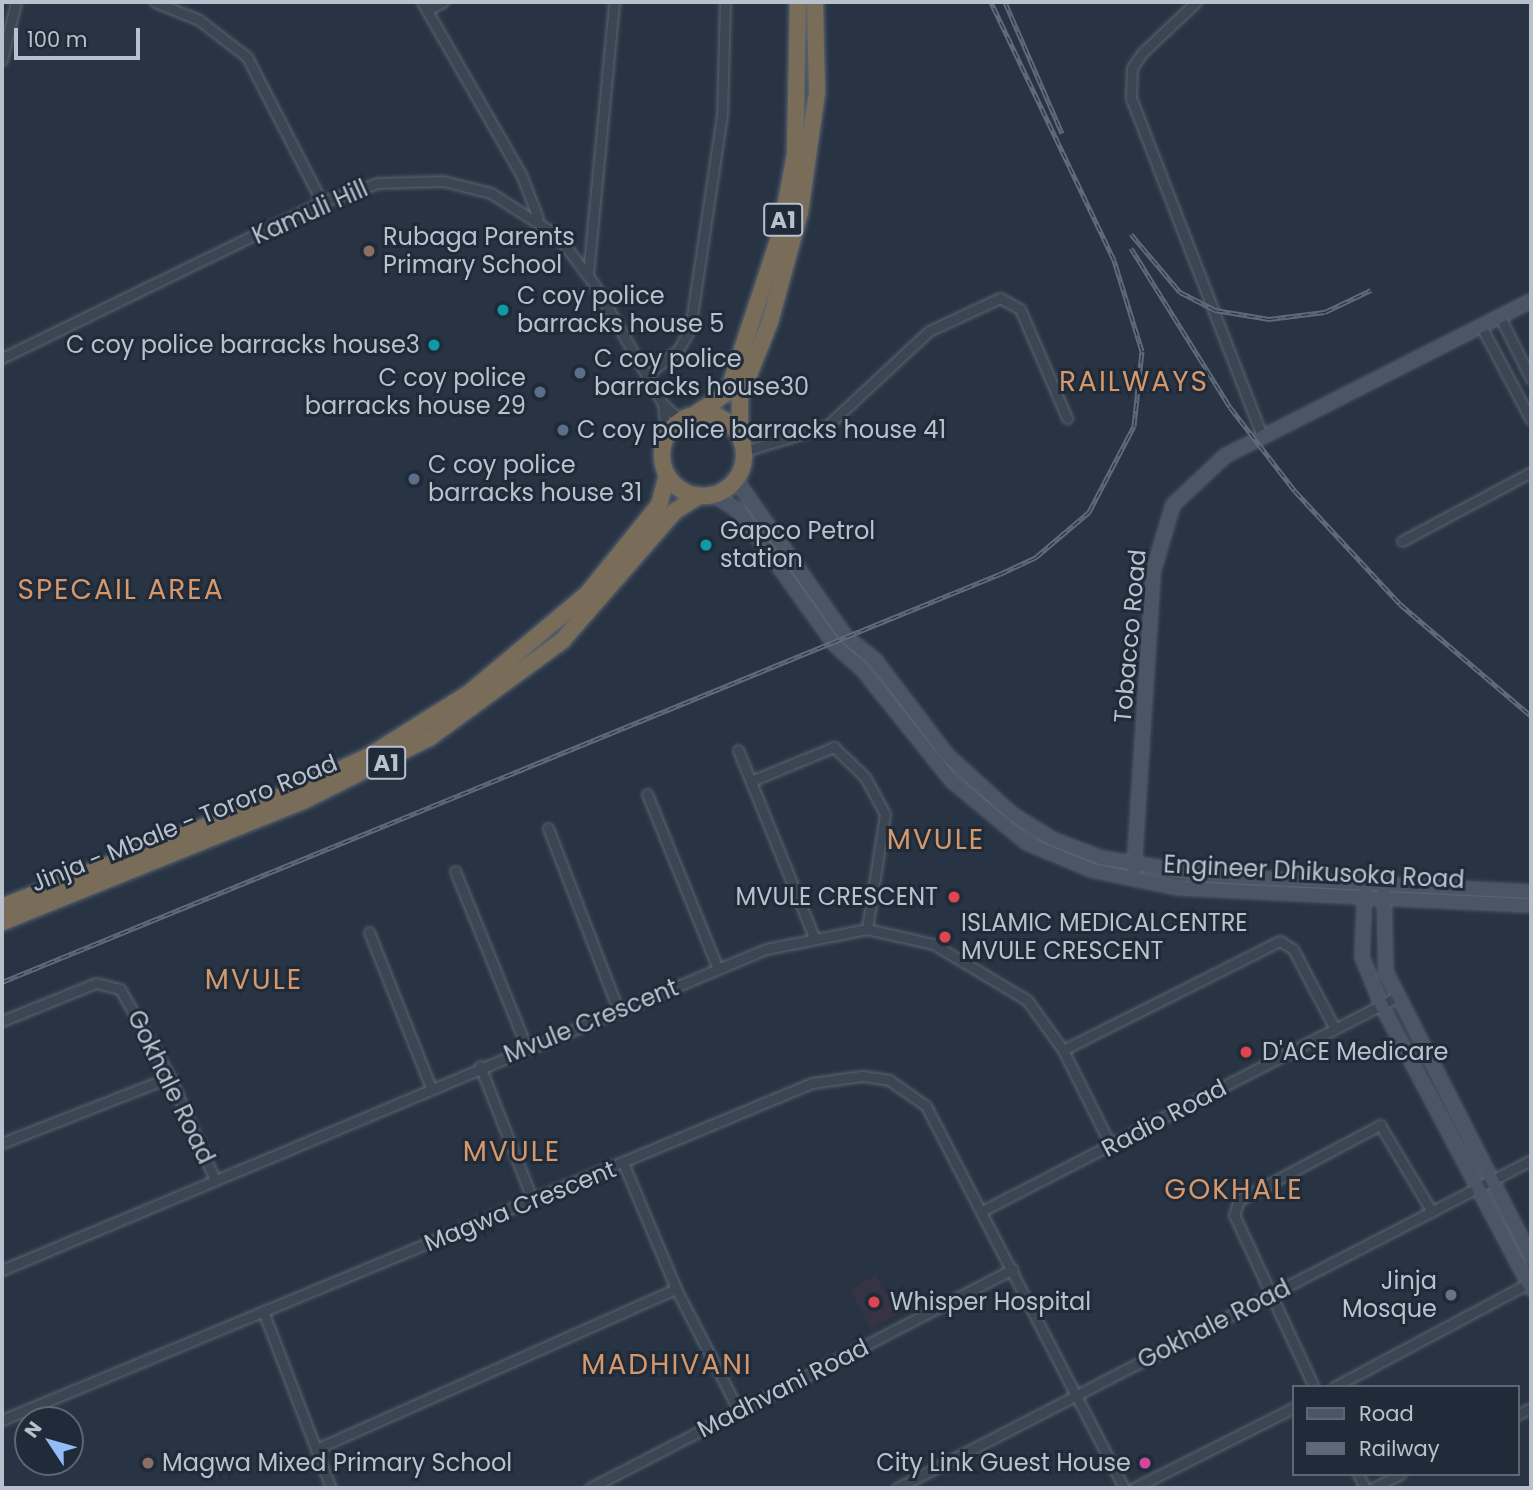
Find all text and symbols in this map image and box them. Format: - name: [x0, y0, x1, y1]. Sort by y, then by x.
- scale bar: [18, 14, 144, 58]
- text: 100 m: [27, 25, 87, 54]
- street label: Kamuli Hill: [248, 174, 372, 250]
- road number: A1: [762, 200, 804, 240]
- place label: Rubaga Parents Primary School: [383, 223, 575, 279]
- marker: Rubaga Parents Primary School: [361, 243, 377, 259]
- place label: C coy police barracks house 5: [517, 282, 724, 338]
- marker: C coy police barracks house 5: [495, 302, 511, 318]
- place label: C coy police barracks house3: [66, 331, 420, 359]
- marker: C coy police barracks house3: [426, 337, 442, 353]
- place label: C coy police barracks house30: [594, 345, 809, 401]
- place label: C coy police barracks house 29: [305, 364, 526, 420]
- marker: C coy police barracks house30: [572, 365, 588, 381]
- district label: RAILWAYS: [1060, 365, 1208, 399]
- marker: C coy police barracks house 29: [532, 384, 548, 400]
- place label: C coy police barracks house 41: [577, 416, 946, 444]
- marker: C coy police barracks house 41: [555, 422, 571, 438]
- place label: C coy police barracks house 31: [428, 451, 642, 507]
- marker: C coy police barracks house 31: [406, 471, 422, 487]
- place label: Gapco Petrol station: [720, 517, 875, 573]
- marker: Gapco Petrol station: [698, 537, 714, 553]
- street label: Tobacco Road: [1108, 548, 1152, 724]
- district label: SPECAIL AREA: [19, 573, 223, 607]
- road number: A1: [365, 744, 407, 782]
- street label: Jinja - Mbale - Tororo Road: [27, 748, 341, 898]
- district label: MVULE: [887, 823, 985, 857]
- street label: Engineer Dhikusoka Road: [1163, 850, 1465, 894]
- place label: MVULE CRESCENT: [736, 883, 938, 911]
- marker: MVULE CRESCENT: [944, 887, 964, 907]
- place label: ISLAMIC MEDICALCENTRE MVULE CRESCENT: [961, 909, 1248, 965]
- marker: ISLAMIC MEDICALCENTRE MVULE CRESCENT: [935, 927, 955, 947]
- district label: MVULE: [205, 963, 303, 997]
- street label: Mvule Crescent: [500, 973, 682, 1069]
- street label: Gokhale Road: [121, 1005, 221, 1169]
- place label: D'ACE Medicare: [1262, 1038, 1449, 1066]
- marker: D'ACE Medicare: [1236, 1042, 1256, 1062]
- street label: Radio Road: [1097, 1073, 1231, 1163]
- district label: MVULE: [463, 1135, 561, 1169]
- street label: Magwa Crescent: [420, 1154, 620, 1258]
- district label: GOKHALE: [1165, 1173, 1303, 1207]
- place label: Jinja Mosque: [1342, 1267, 1437, 1323]
- street label: Gokhale Road: [1133, 1273, 1295, 1375]
- marker: Jinja Mosque: [1443, 1287, 1459, 1303]
- place label: Whisper Hospital: [890, 1288, 1091, 1316]
- marker: Whisper Hospital: [864, 1292, 884, 1312]
- street label: Madhvani Road: [693, 1332, 873, 1444]
- district label: MADHIVANI: [582, 1348, 752, 1382]
- legend: [1292, 1385, 1519, 1476]
- text: Road: [1359, 1399, 1414, 1428]
- north arrow: [14, 1406, 84, 1476]
- text: N: [18, 1416, 48, 1443]
- text: Railway: [1359, 1434, 1440, 1463]
- place label: Magwa Mixed Primary School: [162, 1449, 512, 1477]
- place label: City Link Guest House: [876, 1449, 1131, 1477]
- marker: Magwa Mixed Primary School: [140, 1455, 156, 1471]
- marker: City Link Guest House: [1137, 1455, 1153, 1471]

